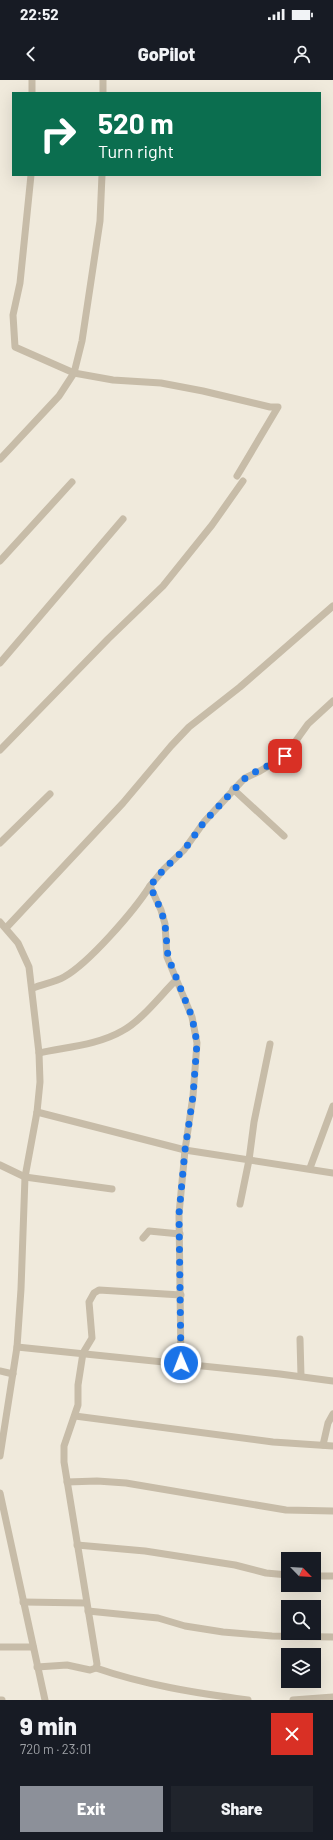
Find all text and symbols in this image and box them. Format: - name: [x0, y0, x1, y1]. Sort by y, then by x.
- text: 22:52: [20, 5, 59, 23]
- icon: back: [20, 43, 42, 65]
- text: GoPilot: [138, 43, 195, 65]
- icon: person: [291, 43, 313, 65]
- text: 520 m: [98, 106, 174, 140]
- icon: right: [32, 108, 84, 160]
- text: Turn right: [98, 140, 174, 162]
- pin: [268, 739, 302, 773]
- icon: arrive: [274, 745, 296, 767]
- position arrow: [160, 1342, 202, 1384]
- north arrow: [281, 1552, 321, 1592]
- map controls: [281, 1552, 321, 1688]
- button: search: [281, 1600, 321, 1640]
- button: layers: [281, 1648, 321, 1688]
- text: 9 min: [20, 1711, 77, 1740]
- button: close: [271, 1713, 313, 1755]
- text: 720 m · 23:01: [20, 1741, 91, 1757]
- button: Exit: [20, 1786, 163, 1832]
- button: Share: [171, 1786, 313, 1832]

